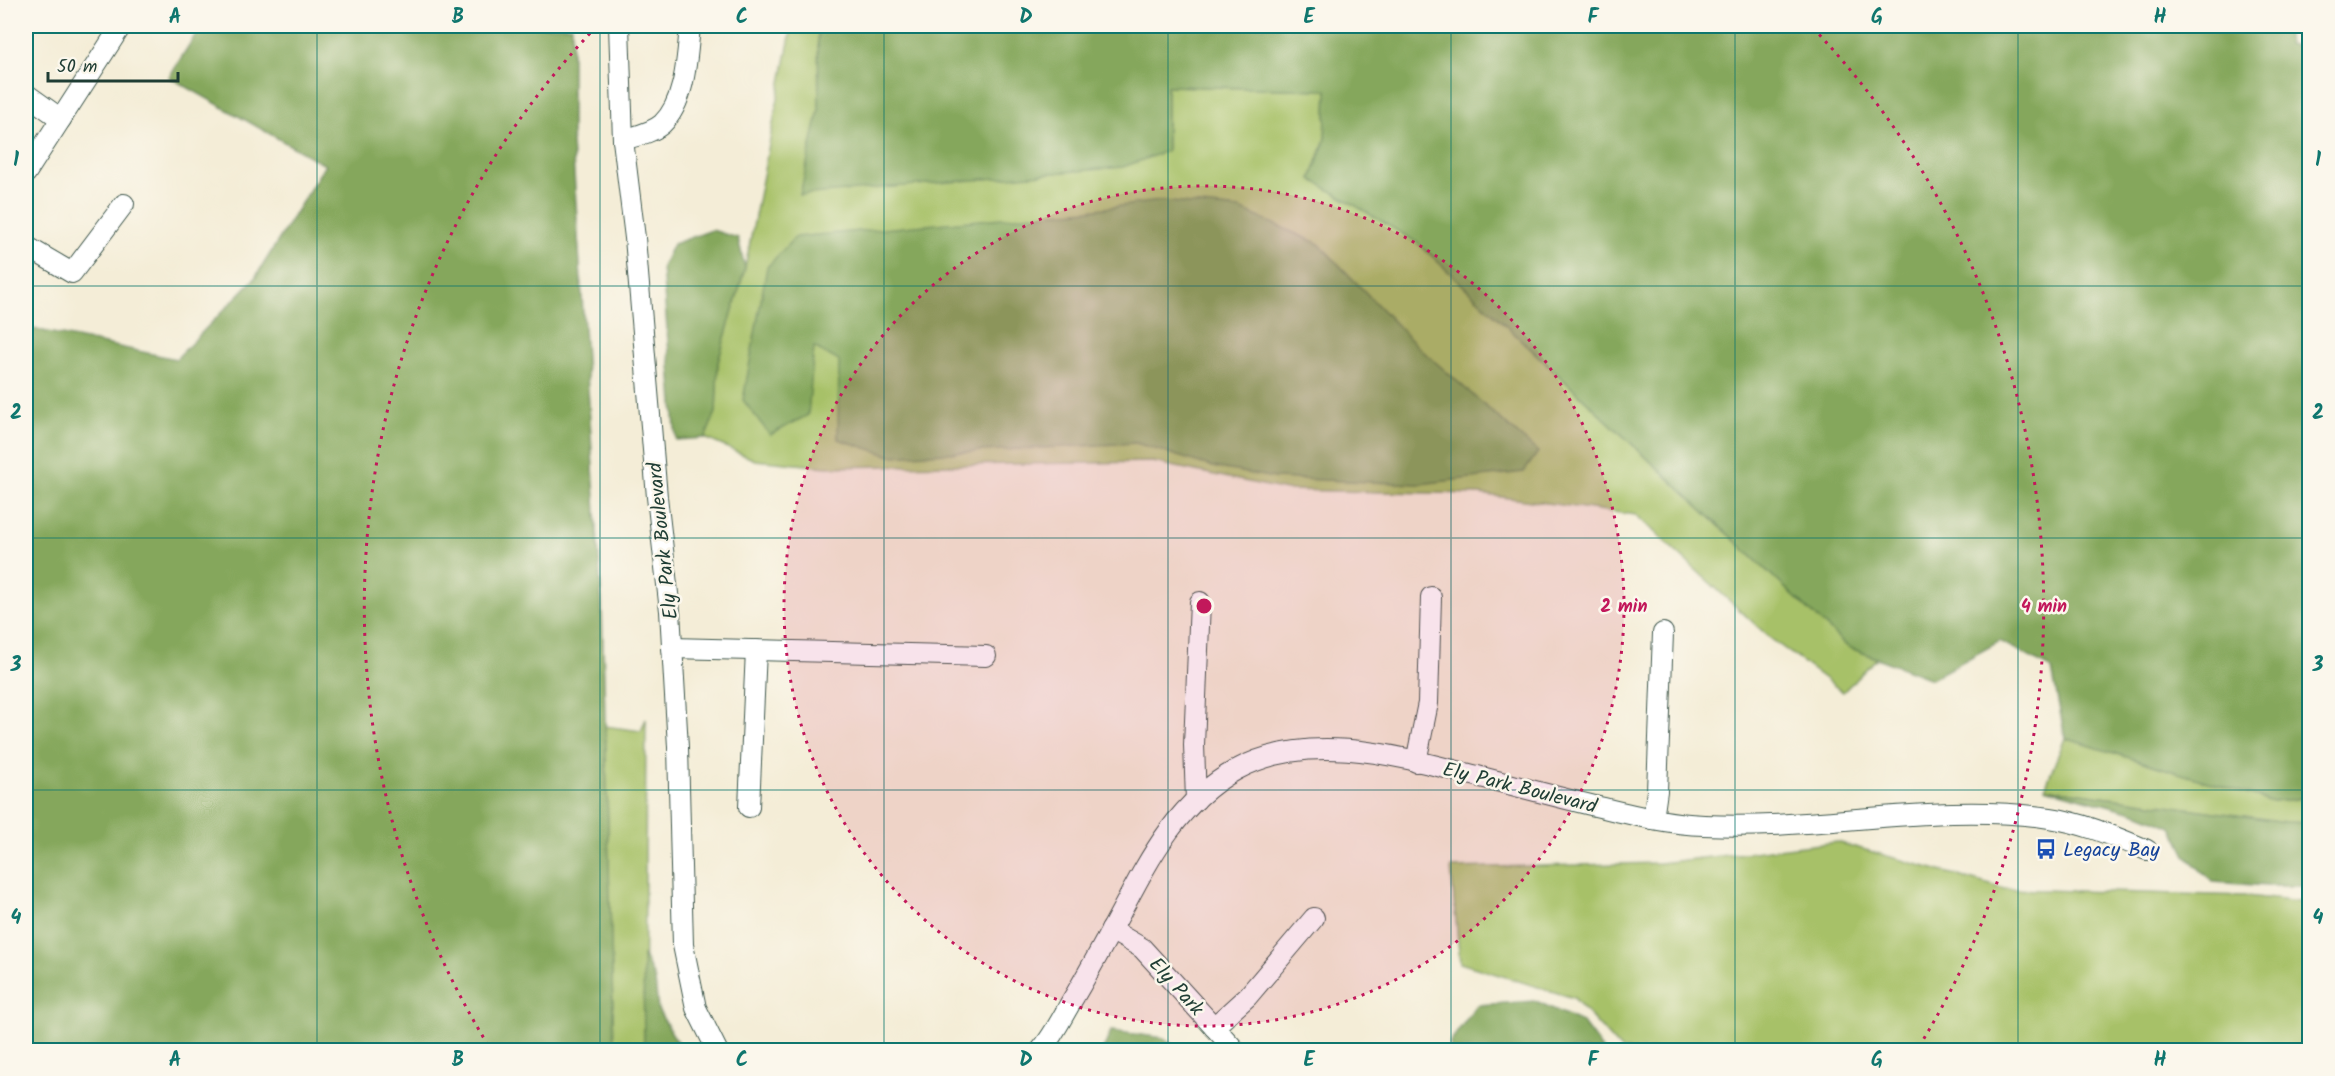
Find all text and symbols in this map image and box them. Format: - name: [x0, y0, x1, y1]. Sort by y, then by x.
- text: A: [169, 2, 181, 34]
- text: B: [452, 2, 464, 34]
- text: C: [736, 2, 748, 34]
- text: D: [1019, 2, 1033, 34]
- text: E: [1303, 2, 1315, 34]
- text: F: [1588, 2, 1600, 34]
- text: G: [1871, 2, 1883, 34]
- text: H: [2153, 2, 2167, 34]
- scale bar: [48, 45, 178, 83]
- text: 50 m: [57, 53, 97, 82]
- text: 1: [13, 145, 19, 177]
- text: 1: [2315, 145, 2321, 177]
- text: 2: [10, 398, 22, 430]
- text: 2: [2312, 398, 2324, 430]
- street label: Ely Park Boulevard: [640, 460, 688, 621]
- text: 2 min: [1601, 593, 1647, 622]
- text: 4 min: [2021, 593, 2067, 622]
- centre of rings: [1194, 596, 1214, 616]
- text: 3: [10, 650, 22, 682]
- text: 3: [2312, 650, 2324, 682]
- street label: Ely Park Boulevard: [1439, 754, 1601, 824]
- place label: Legacy Bay: [2063, 835, 2160, 867]
- bus stop icon: Legacy Bay: [2034, 837, 2058, 861]
- text: 4: [11, 903, 22, 935]
- text: 4: [2313, 903, 2324, 935]
- street label: Ely Park: [1140, 951, 1211, 1025]
- text: A: [169, 1045, 181, 1076]
- text: B: [452, 1045, 464, 1076]
- text: C: [736, 1045, 748, 1076]
- text: D: [1019, 1045, 1033, 1076]
- text: E: [1303, 1045, 1315, 1076]
- text: F: [1588, 1045, 1600, 1076]
- text: G: [1871, 1045, 1883, 1076]
- text: H: [2153, 1045, 2167, 1076]

